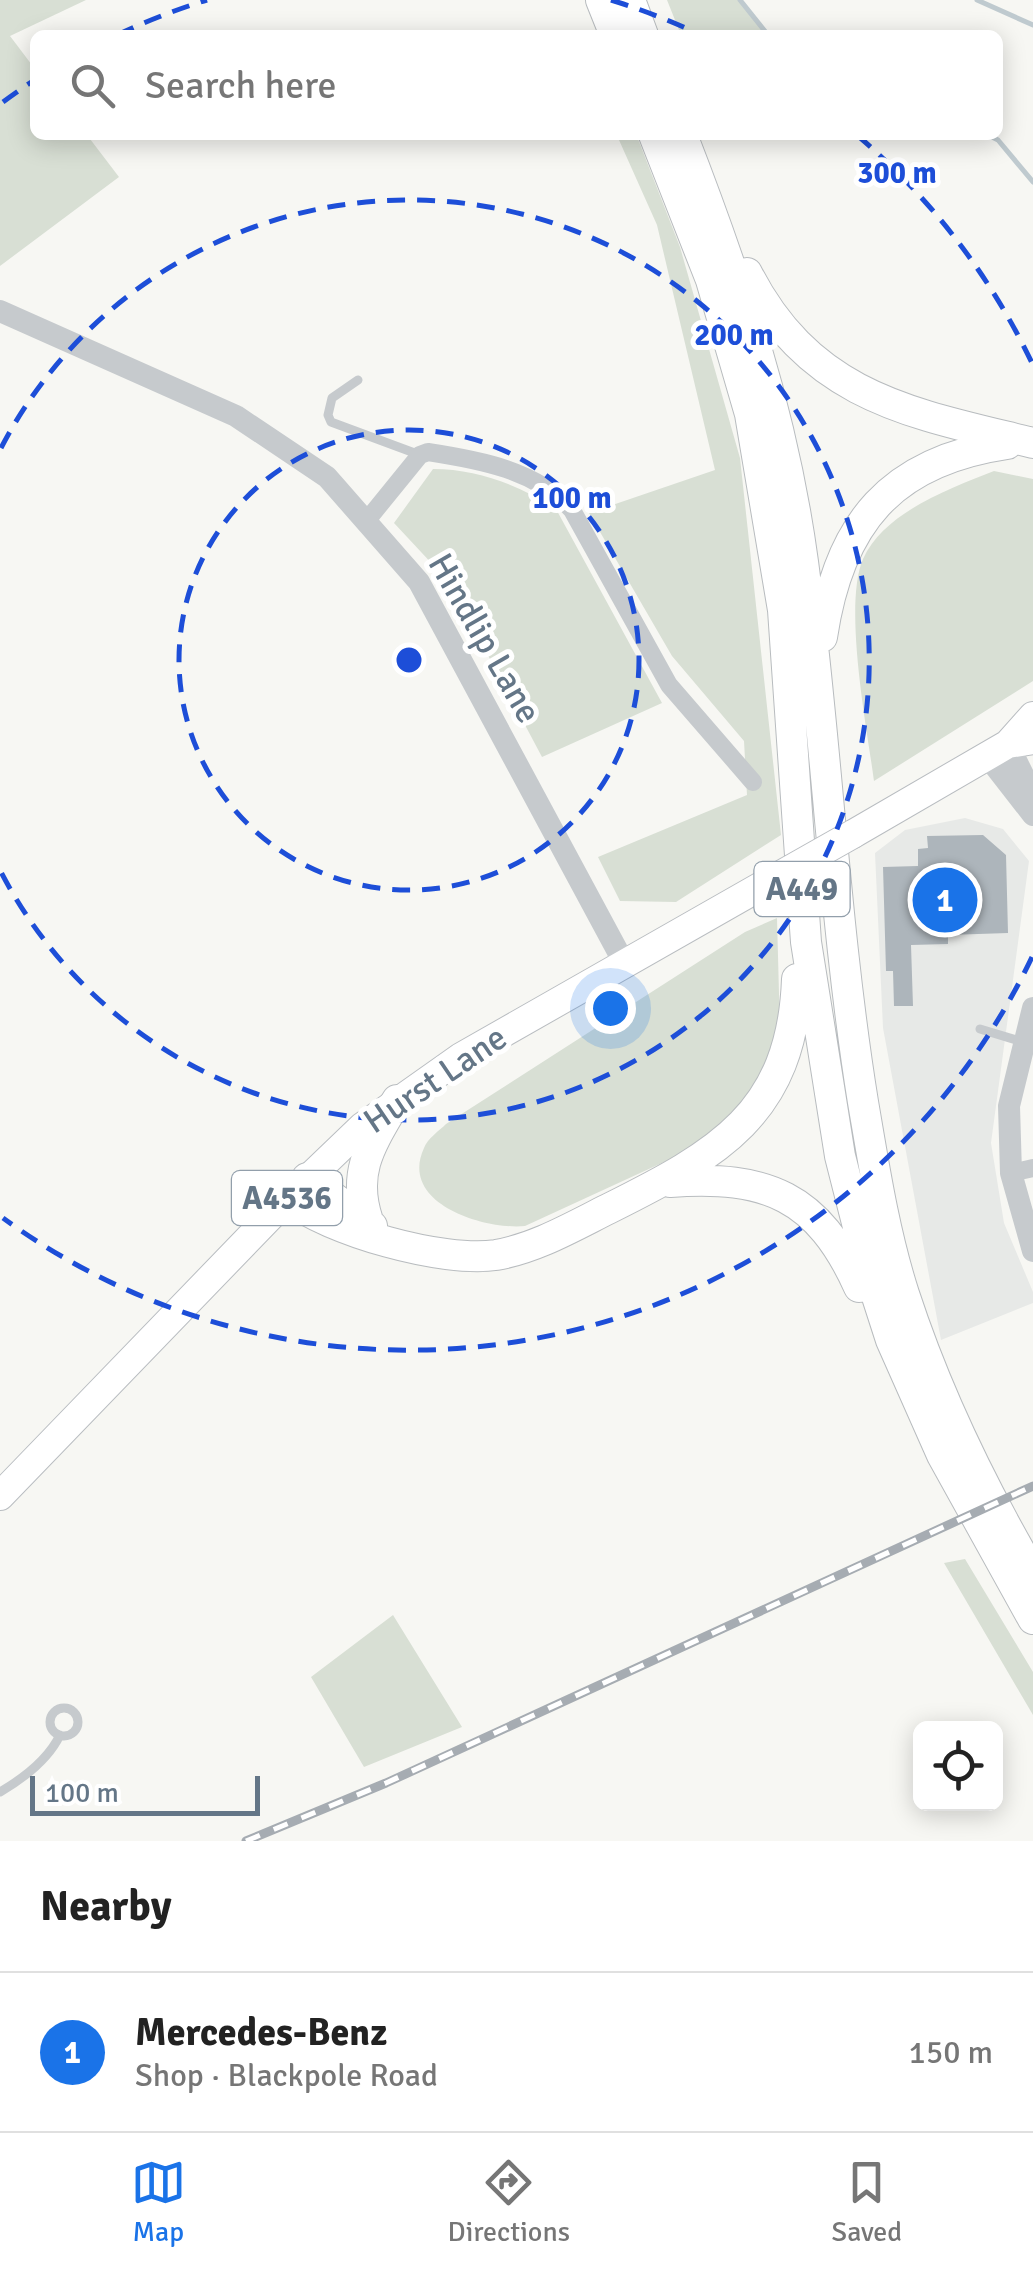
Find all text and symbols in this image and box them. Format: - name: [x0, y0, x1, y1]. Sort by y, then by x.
- search box: [30, 30, 1003, 140]
- icon: search: [65, 58, 120, 113]
- text: Search here: [145, 62, 337, 109]
- text: 300 m: [857, 155, 937, 192]
- text: 200 m: [694, 317, 774, 354]
- text: 100 m: [532, 480, 612, 517]
- street label: Hindlip Lane: [419, 546, 550, 731]
- centre of rings: [391, 642, 427, 678]
- road number: A449: [754, 862, 850, 916]
- pin: 1: [912, 862, 978, 938]
- your location: [585, 983, 636, 1034]
- street label: Hurst Lane: [356, 1016, 515, 1143]
- road number: A4536: [232, 1171, 342, 1225]
- map controls: [913, 1721, 1003, 1811]
- button: locate: [913, 1721, 1003, 1811]
- scale bar: [30, 1771, 260, 1816]
- text: 100 m: [45, 1776, 119, 1810]
- text: Nearby: [40, 1881, 172, 1932]
- text: Mercedes-Benz: [135, 2009, 387, 2056]
- text: 1: [64, 2033, 81, 2072]
- text: 150 m: [909, 2033, 993, 2072]
- text: Shop · Blackpole Road: [135, 2056, 438, 2095]
- tab: Map: [131, 2155, 186, 2249]
- tab: Directions: [448, 2155, 570, 2249]
- tab: Saved: [832, 2155, 902, 2249]

